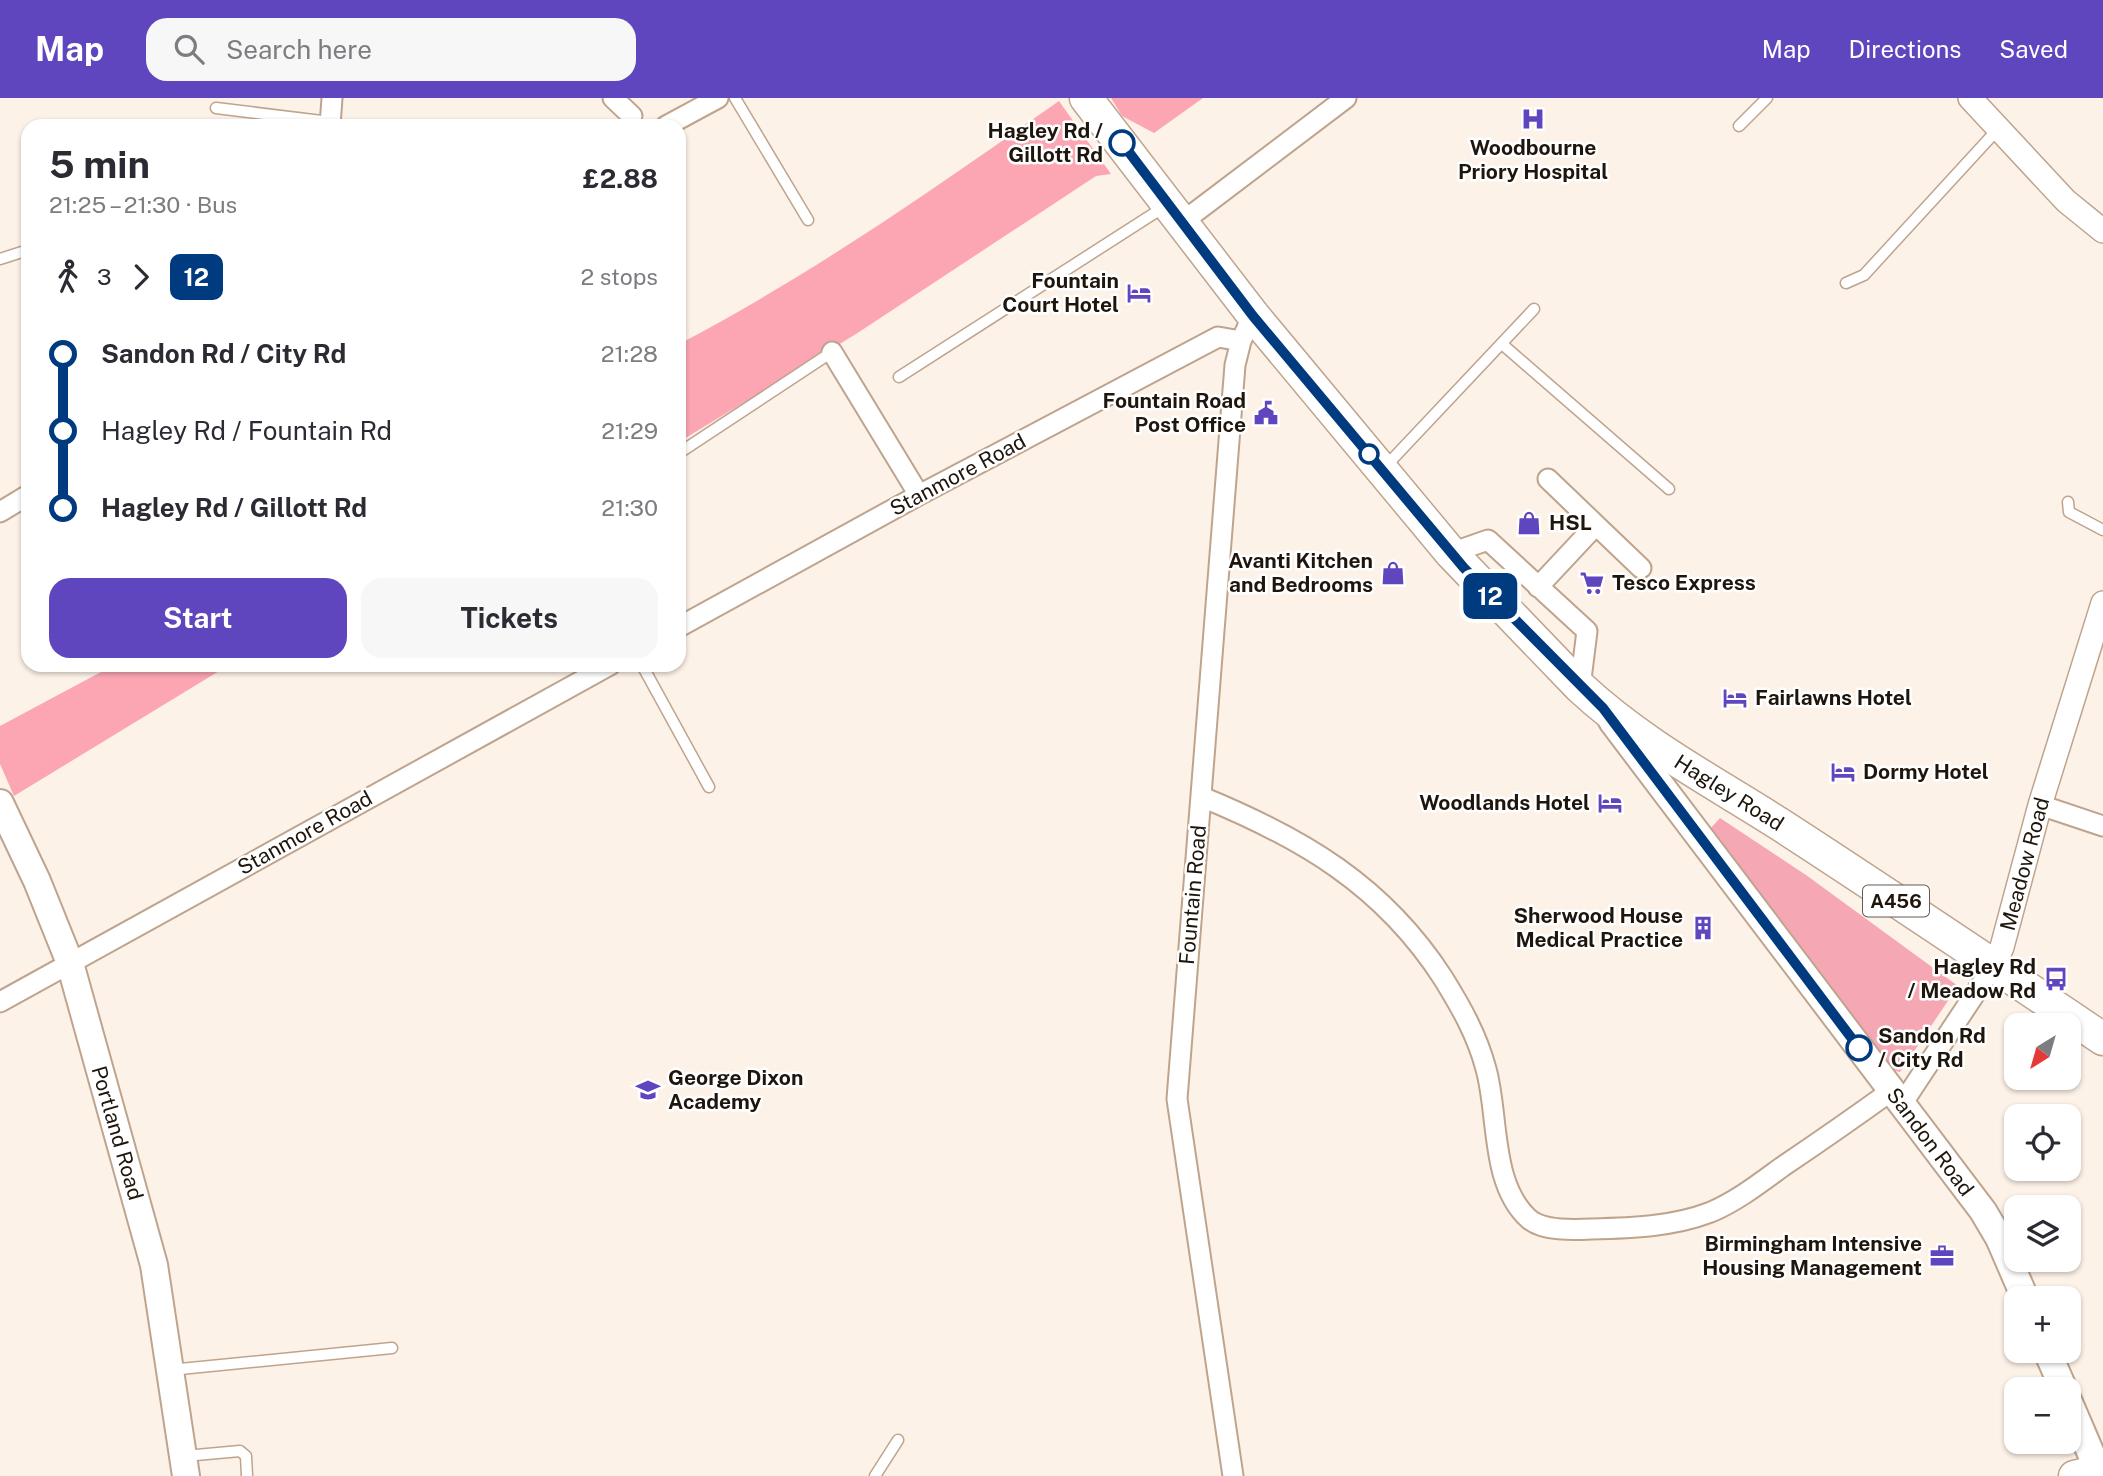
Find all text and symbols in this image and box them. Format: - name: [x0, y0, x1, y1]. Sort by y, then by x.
- search box: [146, 18, 636, 81]
- text: Map: [35, 30, 104, 68]
- icon: search: [170, 30, 208, 68]
- text: Search here: [226, 34, 372, 65]
- text: Map: [1762, 35, 1811, 63]
- text: Directions: [1849, 35, 1961, 63]
- text: Saved: [1999, 35, 2068, 63]
- hospital icon: Woodbourne Priory Hospital: [1519, 105, 1547, 133]
- place label: Hagley Rd / Gillott Rd: [988, 118, 1103, 167]
- marker: Hagley Rd / Gillott Rd: [1109, 130, 1135, 156]
- place label: Woodbourne Priory Hospital: [1458, 135, 1608, 184]
- text: 5 min: [49, 142, 150, 187]
- text: £2.88: [583, 163, 658, 194]
- text: 21:25 – 21:30 · Bus: [49, 191, 237, 218]
- icon: walk: [49, 258, 87, 296]
- icon: forward: [122, 258, 160, 296]
- text: 3: [97, 263, 112, 290]
- text: 12: [184, 263, 209, 291]
- text: 2 stops: [580, 263, 658, 290]
- place label: Fountain Court Hotel: [1002, 268, 1119, 317]
- hotel icon: Fountain Court Hotel: [1125, 279, 1153, 307]
- text: Sandon Rd / City Rd: [101, 338, 346, 369]
- text: 21:28: [601, 340, 658, 367]
- place label: Fountain Road Post Office: [1103, 388, 1246, 437]
- public building icon: Fountain Road Post Office: [1252, 399, 1280, 427]
- text: Hagley Rd / Fountain Rd: [101, 415, 392, 446]
- text: 21:29: [601, 417, 658, 444]
- street label: Stanmore Road: [886, 428, 1030, 521]
- unlabelled marker: [1359, 444, 1379, 464]
- text: Hagley Rd / Gillott Rd: [101, 492, 367, 523]
- text: 21:30: [601, 494, 658, 521]
- shop icon: HSL: [1515, 509, 1543, 537]
- place label: HSL: [1549, 510, 1592, 535]
- place label: Avanti Kitchen and Bedrooms: [1228, 548, 1373, 597]
- shop icon: Avanti Kitchen and Bedrooms: [1379, 559, 1407, 587]
- supermarket icon: Tesco Express: [1578, 569, 1606, 597]
- place label: Tesco Express: [1612, 570, 1756, 595]
- line badge: 12: [1458, 573, 1522, 619]
- button: Start: [49, 578, 347, 658]
- button: Tickets: [361, 578, 658, 658]
- text: 12: [1477, 582, 1503, 610]
- hotel icon: Fairlawns Hotel: [1721, 684, 1749, 712]
- place label: Fairlawns Hotel: [1755, 685, 1912, 710]
- street label: Hagley Road: [1670, 749, 1789, 836]
- hotel icon: Dormy Hotel: [1829, 758, 1857, 786]
- place label: Dormy Hotel: [1863, 759, 1989, 784]
- street label: Stanmore Road: [233, 785, 376, 880]
- hotel icon: Woodlands Hotel: [1596, 789, 1624, 817]
- place label: Woodlands Hotel: [1419, 790, 1590, 815]
- street label: Meadow Road: [1995, 794, 2054, 933]
- street label: Fountain Road: [1174, 824, 1211, 966]
- road number: A456: [1863, 886, 1929, 916]
- place label: Sherwood House Medical Practice: [1514, 903, 1683, 952]
- building icon: Sherwood House Medical Practice: [1689, 914, 1717, 942]
- place label: Hagley Rd / Meadow Rd: [1908, 954, 2036, 1003]
- bus stop icon: Hagley Rd / Meadow Rd: [2042, 965, 2070, 993]
- north arrow: [2004, 1013, 2081, 1090]
- map controls: [2004, 1013, 2081, 1454]
- place label: Sandon Rd / City Rd: [1878, 1023, 1986, 1072]
- marker: Sandon Rd / City Rd: [1846, 1035, 1872, 1061]
- street label: Portland Road: [86, 1063, 149, 1203]
- place label: George Dixon Academy: [668, 1065, 803, 1114]
- school or university icon: George Dixon Academy: [634, 1076, 662, 1104]
- street label: Sandon Road: [1882, 1083, 1979, 1201]
- button: locate: [2004, 1104, 2081, 1181]
- button: layers: [2004, 1195, 2081, 1272]
- place label: Birmingham Intensive Housing Management: [1702, 1231, 1922, 1280]
- office icon: Birmingham Intensive Housing Management: [1928, 1242, 1956, 1270]
- button: +: [2004, 1286, 2081, 1363]
- button: −: [2004, 1377, 2081, 1454]

